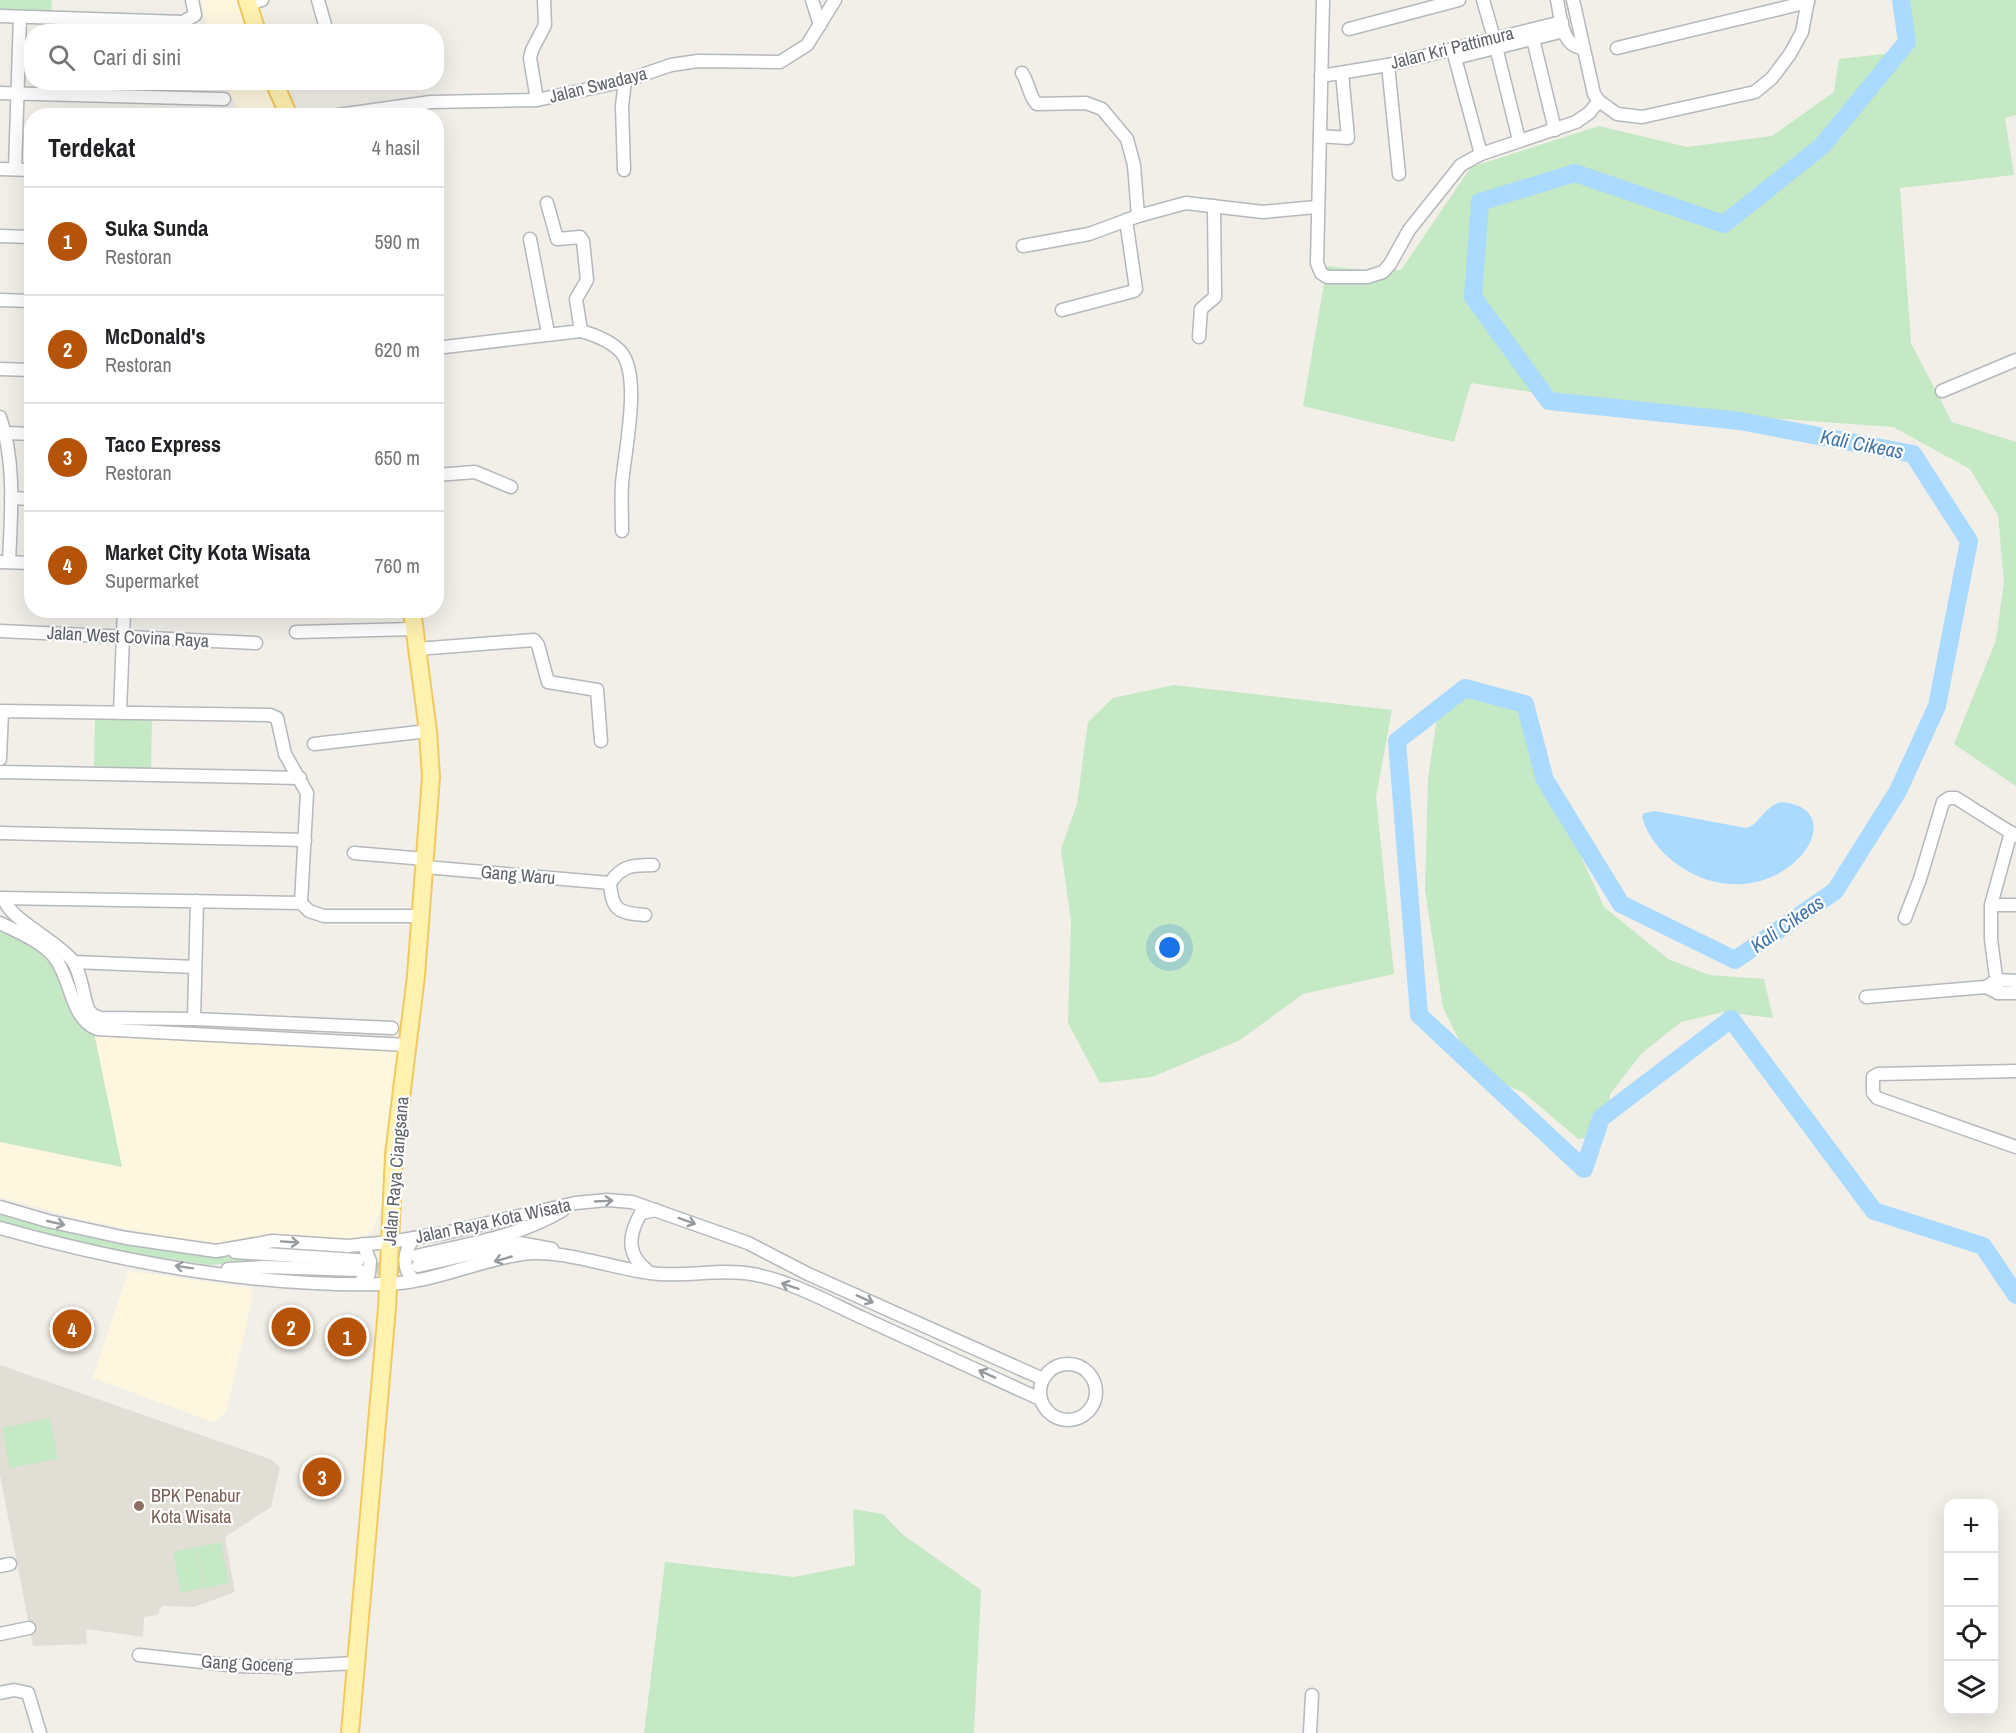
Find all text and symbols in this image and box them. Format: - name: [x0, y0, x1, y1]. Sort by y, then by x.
- street label: Jalan Kri Pattimura: [1388, 20, 1516, 75]
- search box: [24, 24, 444, 90]
- icon: search: [45, 41, 78, 74]
- text: Cari di sini: [93, 42, 181, 72]
- street label: Jalan Swadaya: [546, 60, 649, 109]
- text: Terdekat: [48, 130, 135, 165]
- text: 4 hasil: [372, 134, 420, 161]
- text: Suka Sunda: [105, 213, 208, 243]
- text: 1: [63, 228, 72, 255]
- text: 590 m: [374, 228, 420, 255]
- text: Restoran: [105, 243, 172, 270]
- text: McDonald's: [105, 321, 206, 351]
- text: 2: [63, 336, 72, 363]
- text: 620 m: [374, 336, 420, 363]
- text: Restoran: [105, 351, 172, 378]
- water label: Kali Cikeas: [1818, 422, 1906, 465]
- text: Taco Express: [105, 429, 221, 459]
- text: 3: [63, 444, 72, 471]
- text: 650 m: [374, 444, 420, 471]
- text: Restoran: [105, 459, 172, 486]
- text: Market City Kota Wisata: [105, 537, 310, 567]
- text: 4: [63, 552, 72, 579]
- text: 760 m: [374, 552, 420, 579]
- text: Supermarket: [105, 567, 199, 594]
- street label: Jalan West Covina Raya: [46, 620, 210, 653]
- street label: Gang Waru: [480, 859, 556, 890]
- water label: Kali Cikeas: [1745, 888, 1829, 959]
- your location: [1155, 933, 1184, 962]
- street label: Jalan Raya Ciangsana: [377, 1095, 414, 1246]
- street label: Jalan Raya Kota Wisata: [413, 1192, 573, 1249]
- one-way arrow: [593, 1195, 613, 1206]
- one-way arrow: [47, 1217, 66, 1229]
- one-way arrow: [677, 1217, 696, 1228]
- one-way arrow: [279, 1237, 299, 1248]
- one-way arrow: [494, 1254, 513, 1265]
- one-way arrow: [174, 1262, 194, 1273]
- one-way arrow: [781, 1280, 800, 1291]
- one-way arrow: [856, 1294, 874, 1306]
- pin: 2: [272, 1304, 310, 1350]
- pin: 4: [52, 1306, 92, 1352]
- pin: 1: [328, 1314, 366, 1360]
- one-way arrow: [979, 1368, 997, 1380]
- pin: 3: [302, 1454, 342, 1500]
- place label: BPK Penabur Kota Wisata: [151, 1483, 241, 1529]
- marker: BPK Penabur Kota Wisata: [132, 1499, 146, 1513]
- map controls: [1944, 1499, 1998, 1715]
- button: +: [1944, 1499, 1998, 1553]
- button: −: [1944, 1553, 1998, 1607]
- button: locate: [1944, 1607, 1998, 1661]
- street label: Gang Goceng: [200, 1649, 294, 1678]
- button: layers: [1944, 1661, 1998, 1715]

